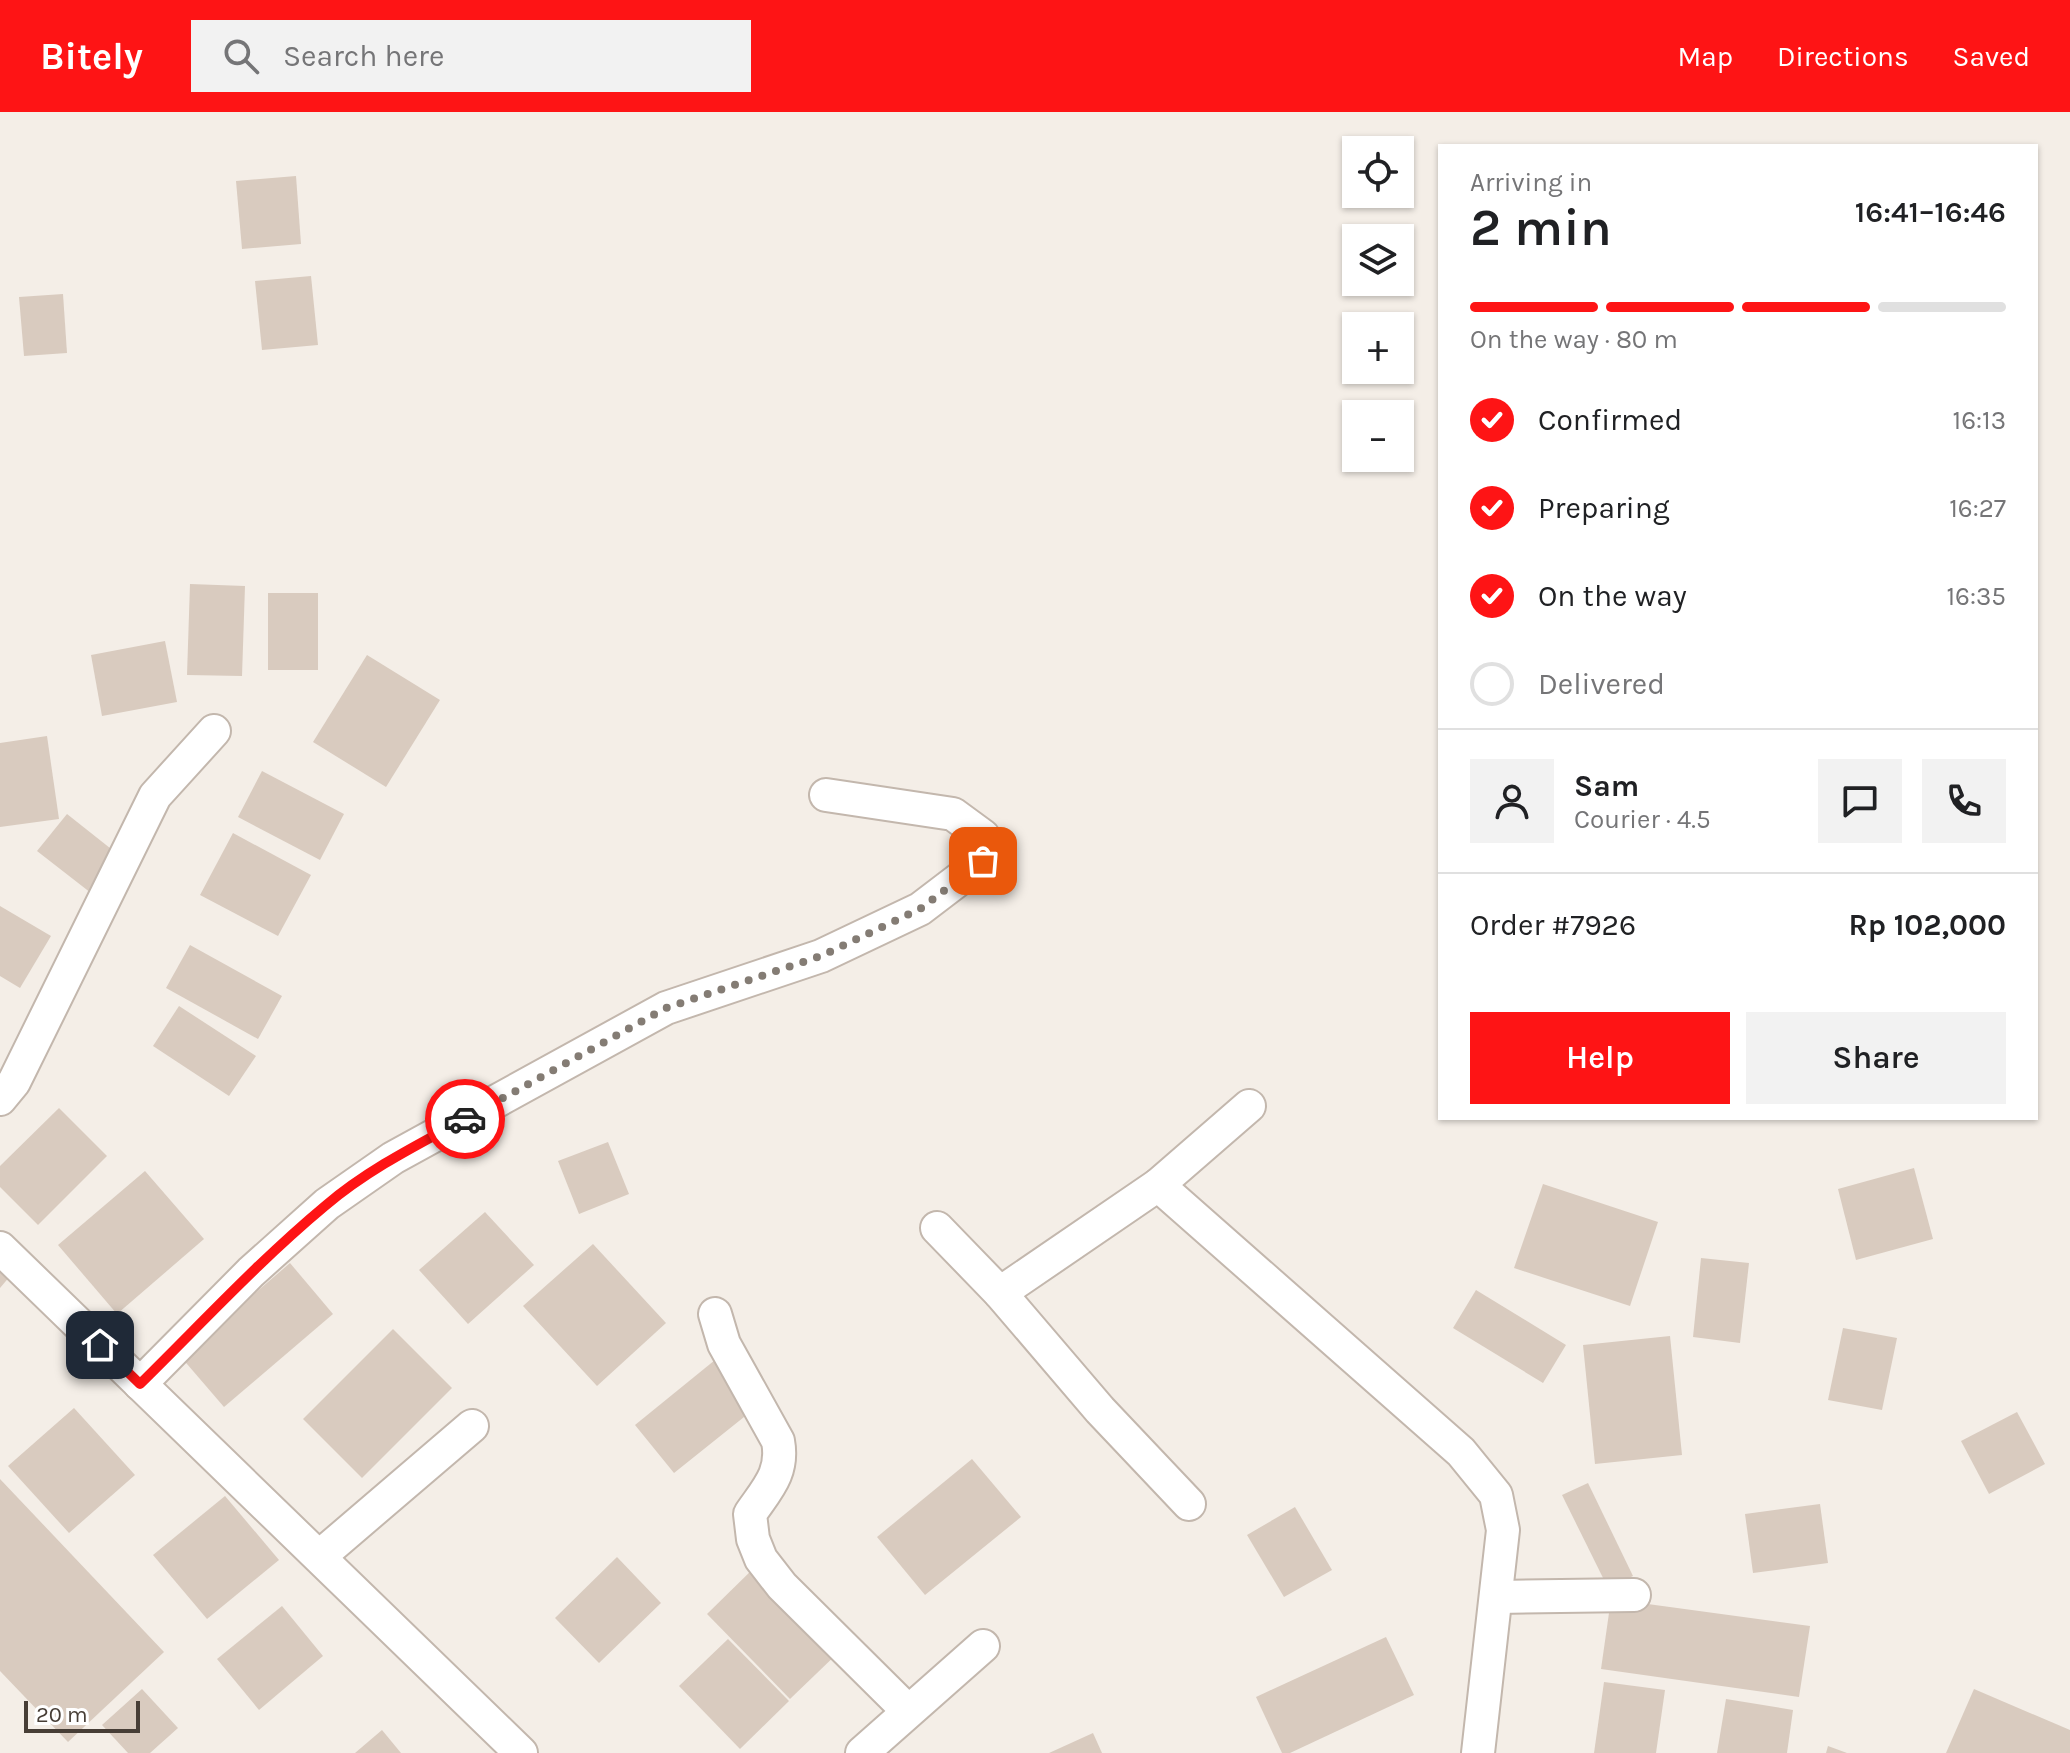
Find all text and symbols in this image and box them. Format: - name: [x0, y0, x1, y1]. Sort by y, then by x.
- search box: [191, 20, 751, 92]
- text: Bitely: [40, 34, 143, 79]
- icon: search: [219, 34, 263, 78]
- text: Search here: [283, 38, 444, 74]
- text: Map: [1678, 40, 1733, 73]
- text: Directions: [1777, 40, 1909, 73]
- text: Saved: [1953, 40, 2030, 73]
- map controls: [1342, 136, 1414, 472]
- button: locate: [1342, 136, 1414, 208]
- text: Arriving in: [1470, 167, 1592, 198]
- text: 16:41–16:46: [1855, 194, 2006, 230]
- text: 2 min: [1470, 197, 1612, 258]
- button: layers: [1342, 224, 1414, 296]
- button: +: [1342, 312, 1414, 384]
- text: On the way · 80 m: [1470, 324, 1678, 355]
- icon: check: [1470, 398, 1514, 442]
- button: −: [1342, 400, 1414, 472]
- text: Confirmed: [1538, 402, 1682, 438]
- text: 16:13: [1953, 405, 2006, 436]
- icon: check: [1470, 486, 1514, 530]
- text: Preparing: [1538, 490, 1670, 526]
- text: 16:27: [1949, 493, 2006, 524]
- icon: check: [1470, 574, 1514, 618]
- text: On the way: [1538, 578, 1687, 614]
- text: 16:35: [1946, 581, 2006, 612]
- text: Delivered: [1538, 666, 1665, 702]
- button: person: [1470, 759, 1554, 843]
- button: chat: [1818, 759, 1902, 843]
- button: phone: [1922, 759, 2006, 843]
- text: Sam: [1574, 768, 1639, 804]
- text: Courier · 4.5: [1574, 804, 1711, 835]
- pin: [949, 827, 1017, 895]
- icon: bag: [961, 839, 1005, 883]
- text: Order #7926: [1470, 907, 1636, 943]
- text: Rp 102,000: [1848, 907, 2006, 943]
- button: Help: [1470, 1012, 1730, 1104]
- button: Share: [1746, 1012, 2006, 1104]
- courier: [425, 1079, 505, 1159]
- icon: car: [443, 1097, 487, 1141]
- pin: [66, 1311, 134, 1379]
- icon: home: [78, 1323, 122, 1367]
- scale bar: [24, 1697, 140, 1733]
- text: 20 m: [36, 1702, 88, 1728]

